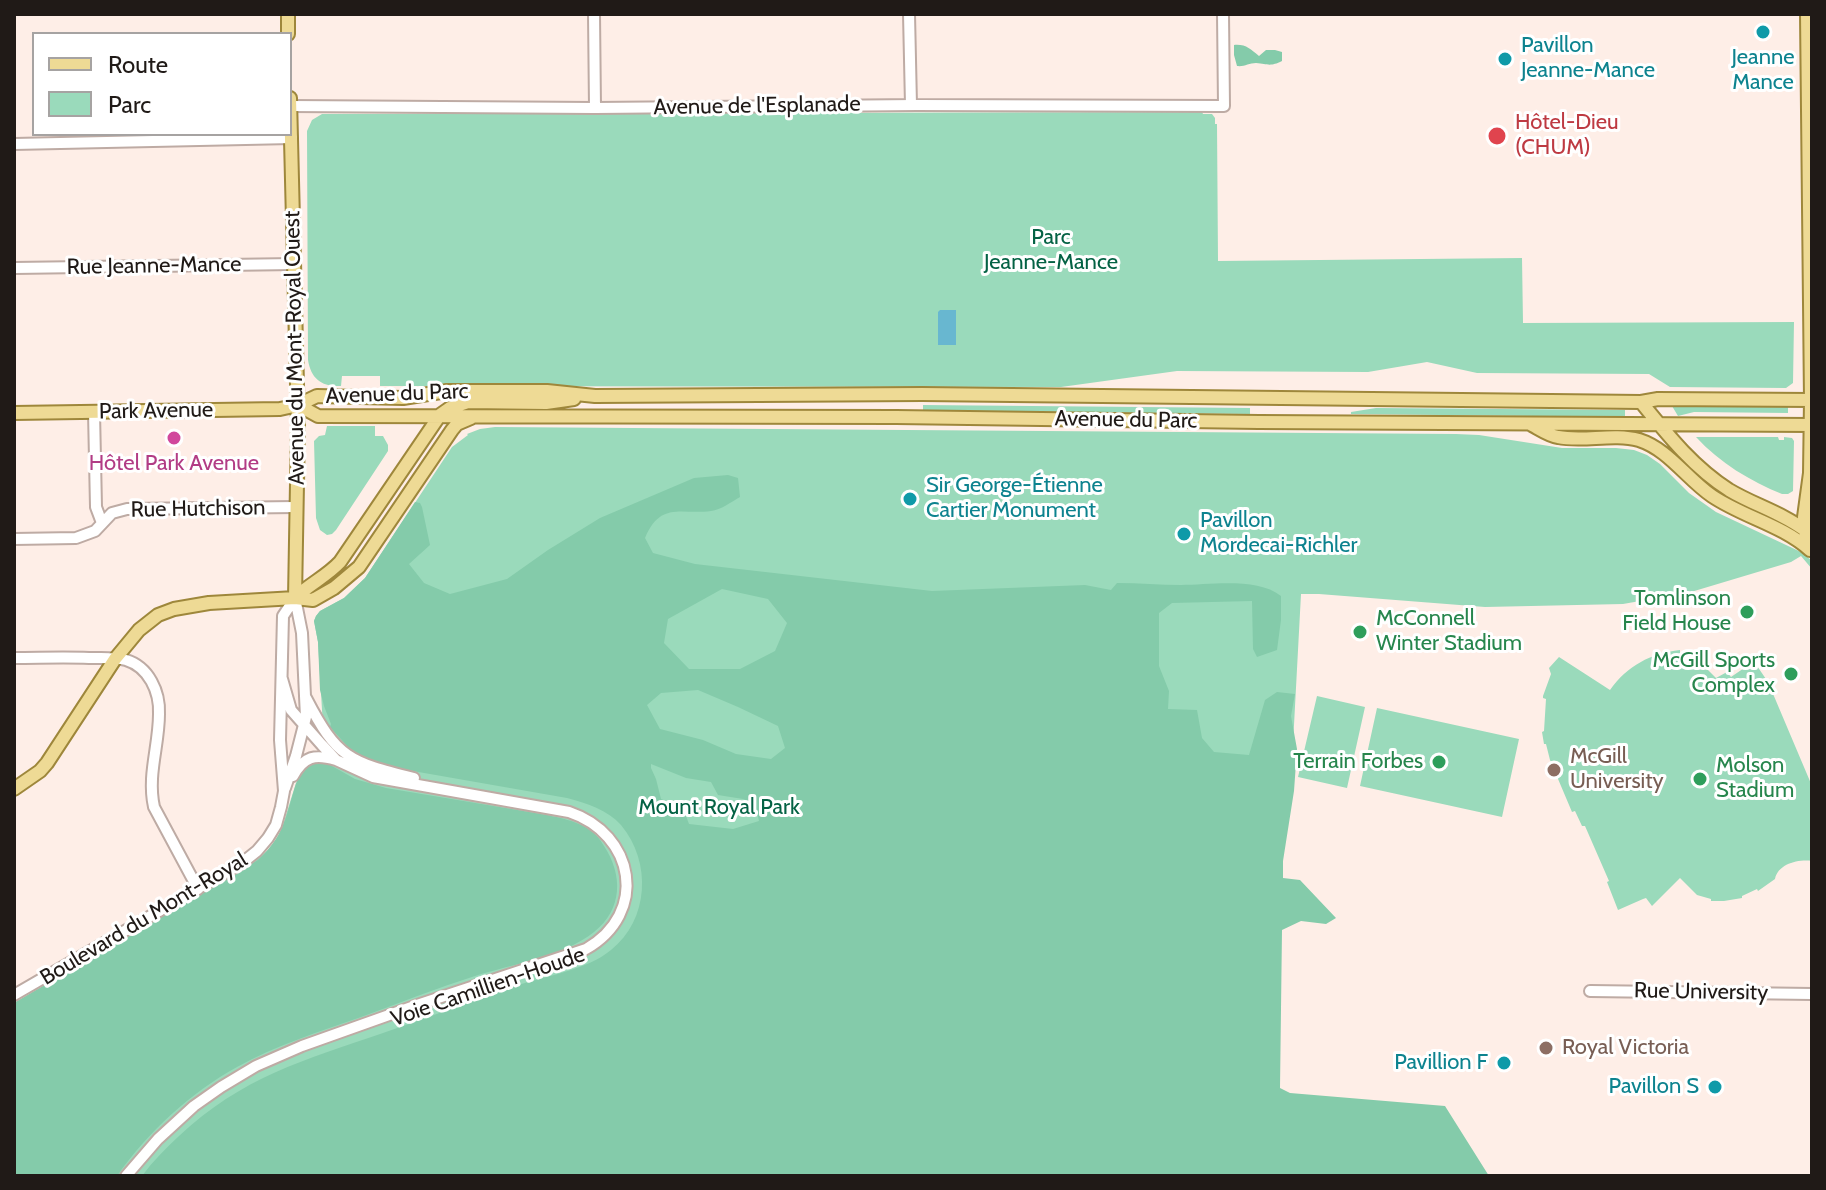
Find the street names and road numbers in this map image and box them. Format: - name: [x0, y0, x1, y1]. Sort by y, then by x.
- street label: Avenue de l'Esplanade: [653, 91, 861, 121]
- street label: Avenue du Mont-Royal Ouest: [279, 211, 311, 485]
- street label: Rue Jeanne-Mance: [66, 251, 242, 281]
- street label: Avenue du Parc: [325, 378, 469, 410]
- street label: Park Avenue: [99, 397, 213, 425]
- street label: Avenue du Parc: [1054, 406, 1198, 434]
- street label: Rue Hutchison: [130, 495, 266, 523]
- street label: Boulevard du Mont-Royal: [36, 847, 252, 991]
- street label: Voie Camillien-Houde: [388, 941, 588, 1033]
- street label: Rue University: [1634, 978, 1768, 1006]

